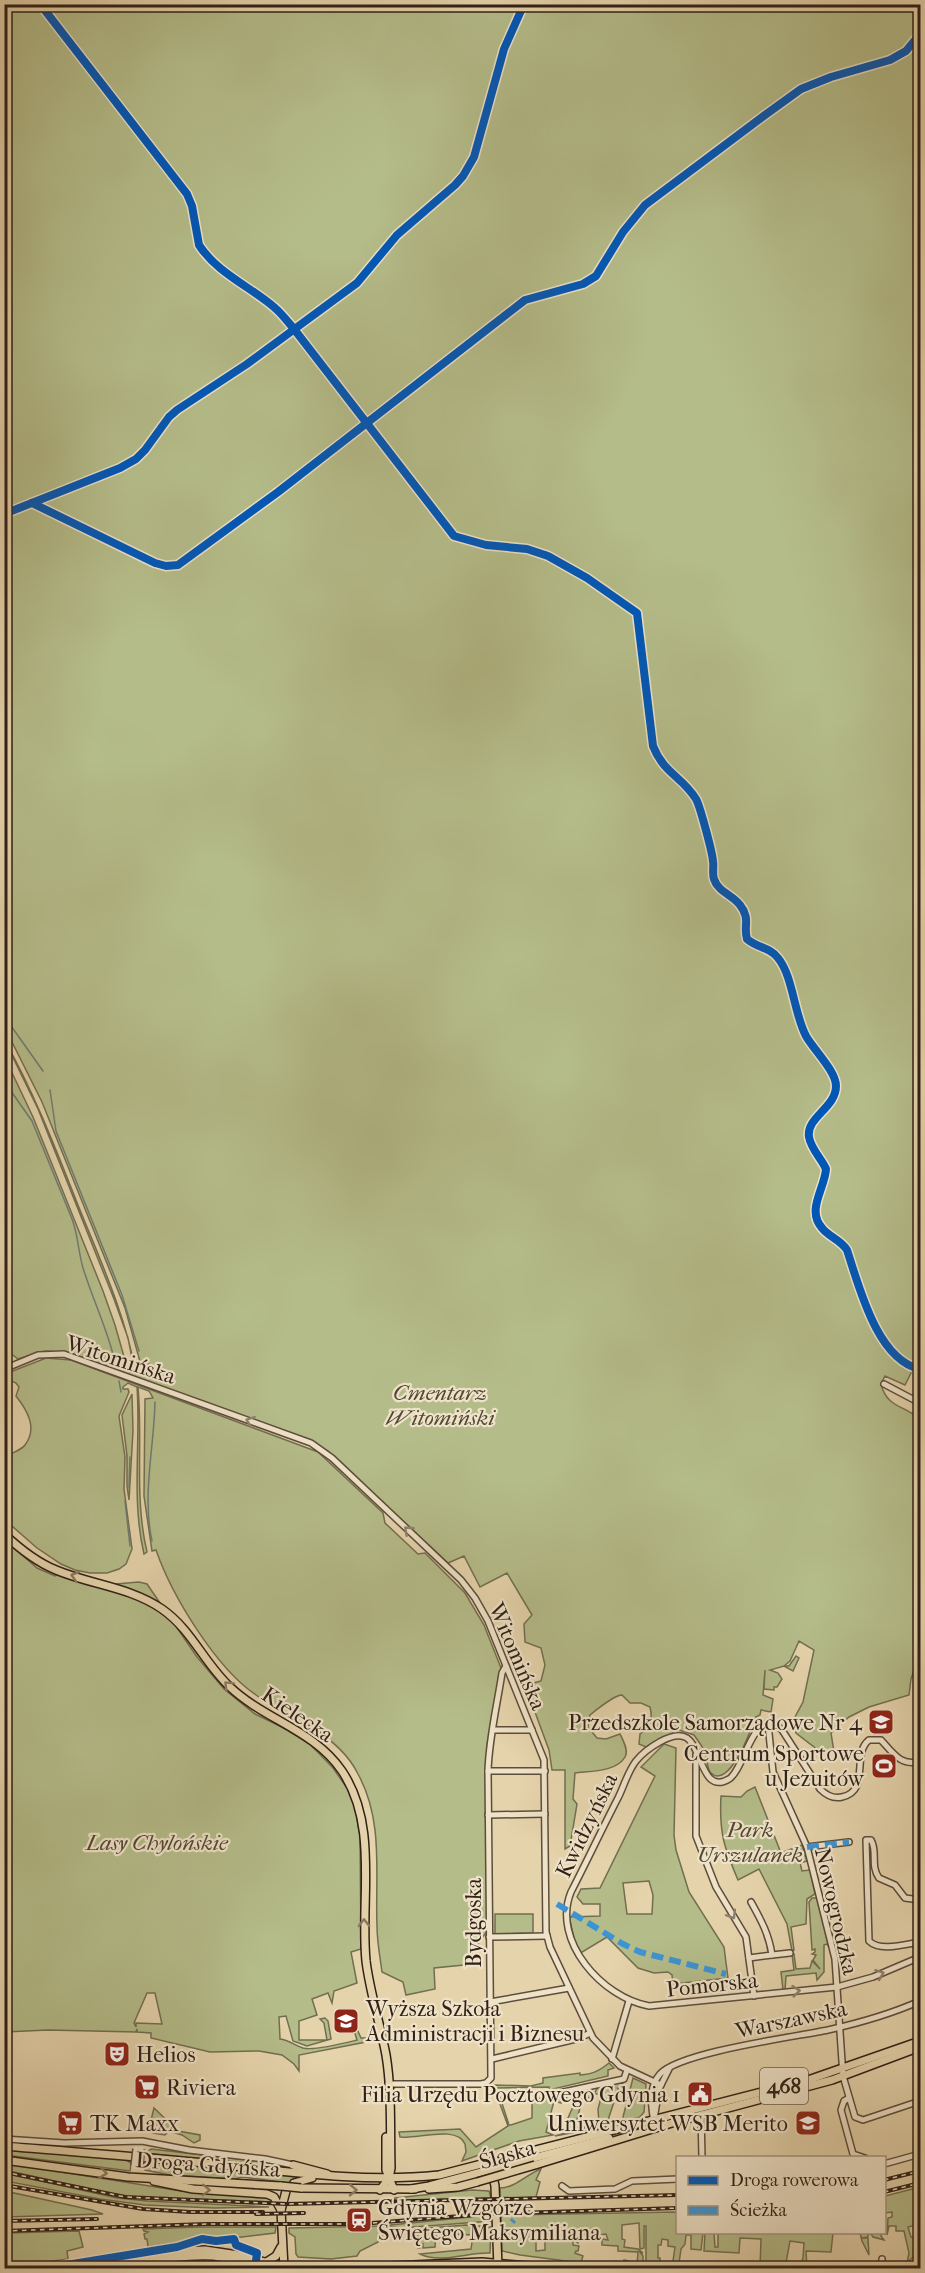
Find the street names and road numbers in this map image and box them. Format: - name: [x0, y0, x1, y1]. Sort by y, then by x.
- street label: Witomińska: [62, 1330, 180, 1390]
- street label: Witomińska: [482, 1598, 552, 1715]
- street label: Kielecka: [257, 1681, 339, 1749]
- street label: Kwidzyńska: [550, 1768, 624, 1882]
- street label: Nowogrodzka: [809, 1845, 863, 1978]
- street label: Bydgoska: [461, 1877, 487, 1968]
- street label: Pomorska: [665, 1967, 760, 2003]
- street label: Warszawska: [732, 1995, 850, 2045]
- road number: 468: [760, 2068, 808, 2104]
- street label: Śląska: [476, 2133, 539, 2175]
- street label: Droga Gdyńska: [135, 2147, 282, 2183]

